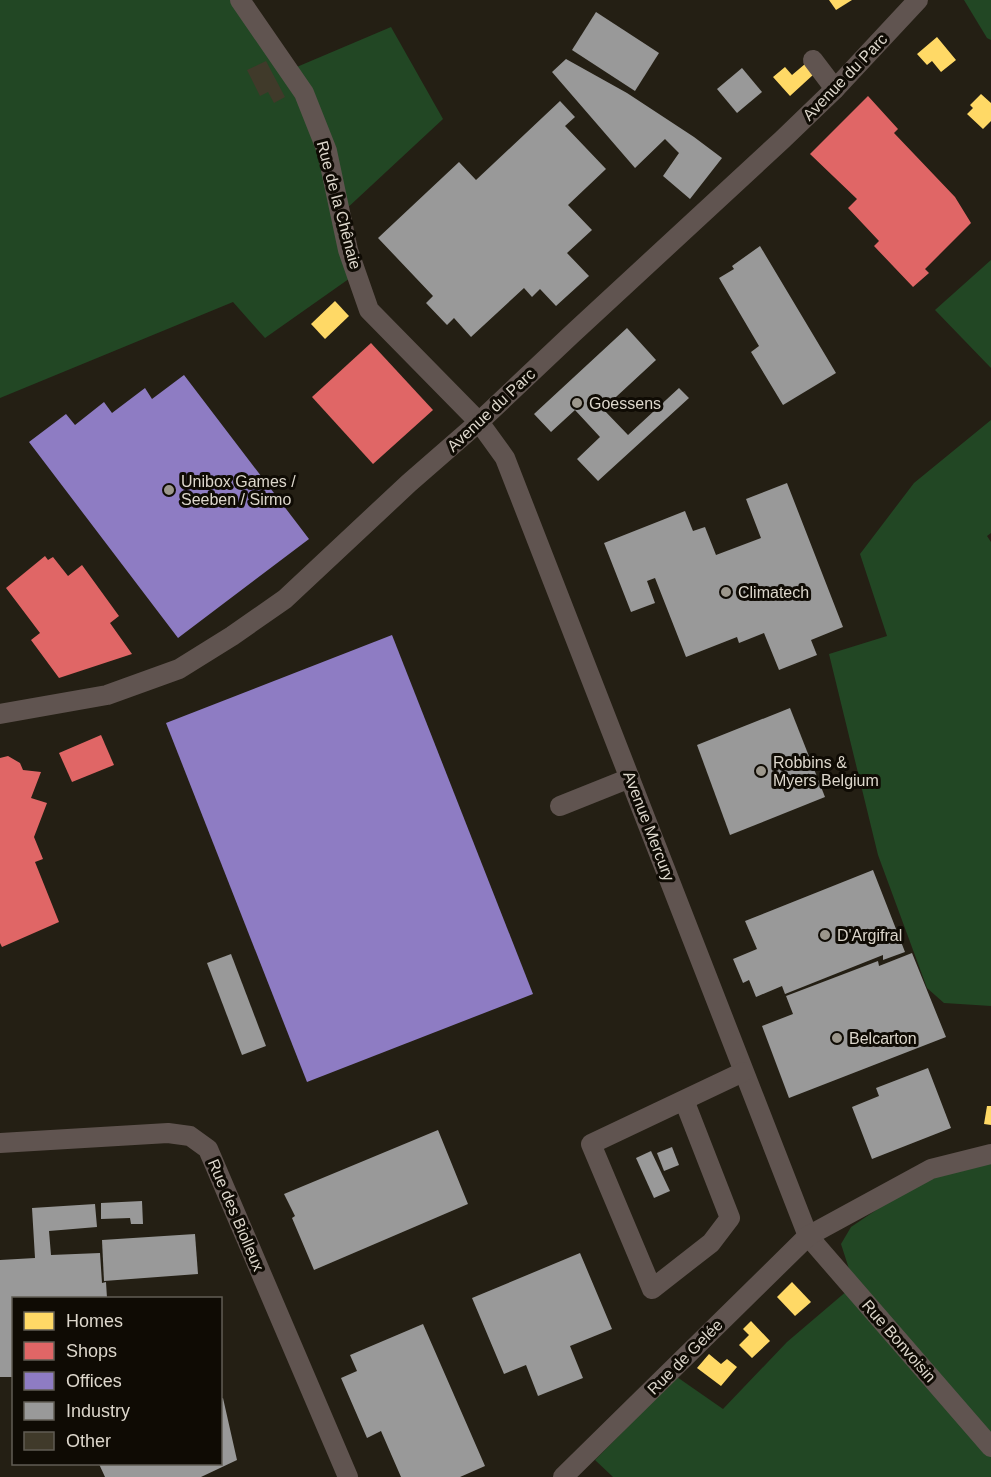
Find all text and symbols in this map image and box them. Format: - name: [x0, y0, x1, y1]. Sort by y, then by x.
- street label: Avenue du Parc: [799, 30, 891, 124]
- street label: Rue de la Chênaie: [314, 139, 364, 271]
- street label: Avenue du Parc: [444, 365, 538, 455]
- place label: Goessens: [589, 395, 661, 412]
- marker: Goessens: [570, 396, 584, 410]
- place label: Unibox Games / Seeben / Sirmo: [181, 473, 296, 508]
- marker: Unibox Games / Seeben / Sirmo: [162, 483, 176, 497]
- place label: Climatech: [738, 584, 809, 601]
- marker: Climatech: [719, 585, 733, 599]
- place label: Robbins & Myers Belgium: [773, 754, 879, 789]
- marker: Robbins & Myers Belgium: [754, 764, 768, 778]
- street label: Avenue Mercury: [620, 769, 678, 883]
- place label: D'Argifral: [837, 927, 902, 944]
- marker: D'Argifral: [818, 928, 832, 942]
- place label: Belcarton: [849, 1030, 917, 1047]
- marker: Belcarton: [830, 1031, 844, 1045]
- street label: Rue des Biolleux: [205, 1156, 267, 1274]
- street label: Rue Bonvoisin: [859, 1296, 939, 1386]
- legend: [12, 1297, 222, 1465]
- text: Homes: [66, 1311, 123, 1331]
- street label: Rue de Gelée: [644, 1316, 726, 1398]
- text: Shops: [66, 1341, 117, 1361]
- text: Offices: [66, 1371, 122, 1391]
- text: Industry: [66, 1401, 130, 1421]
- text: Other: [66, 1431, 111, 1451]

